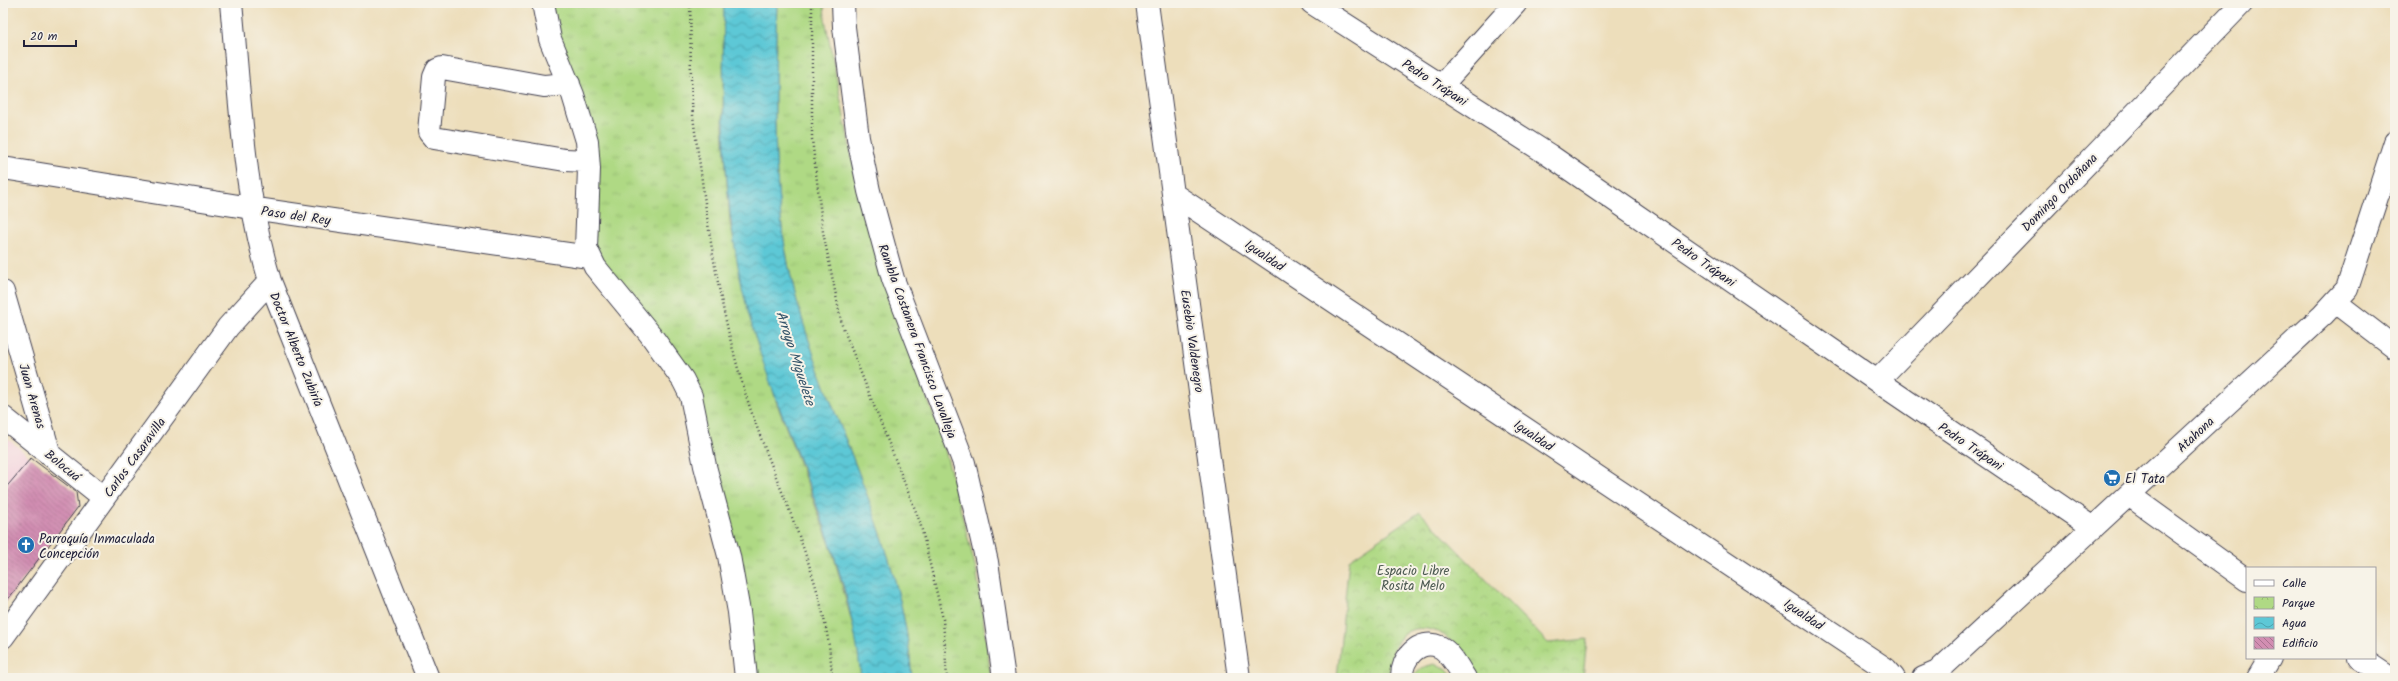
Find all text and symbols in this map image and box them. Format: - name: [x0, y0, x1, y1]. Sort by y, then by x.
- scale bar: [24, 22, 76, 48]
- text: 20 m: [30, 27, 58, 46]
- street label: Pedro Trápani: [1397, 54, 1472, 113]
- street label: Domingo Ordoñana: [2017, 149, 2103, 237]
- street label: Paso del Rey: [260, 201, 333, 232]
- street label: Pedro Trápani: [1667, 233, 1740, 294]
- street label: Igualdad: [1240, 235, 1289, 278]
- street label: Rambla Costanera Francisco Lavalleja: [872, 241, 962, 442]
- street label: Eusebio Valdenegro: [1174, 288, 1209, 394]
- street label: Doctor Alberto Zubiría: [263, 289, 328, 410]
- water label: Arroyo Miguelete: [769, 308, 821, 410]
- street label: Juan Arenas: [12, 361, 51, 432]
- street label: Atahona: [2172, 412, 2220, 458]
- street label: Carlos Casaravilla: [99, 413, 172, 502]
- street label: Igualdad: [1509, 415, 1558, 458]
- street label: Pedro Trápani: [1933, 418, 2008, 477]
- street label: Bolocuá: [39, 445, 86, 489]
- supermarket icon: El Tata: [2102, 468, 2122, 488]
- place label: El Tata: [2125, 469, 2165, 490]
- place label: Parroquía Inmaculada Concepción: [39, 529, 155, 565]
- church icon: Parroquía Inmaculada Concepción: [16, 535, 36, 555]
- park label: Espacio Libre Rosita Melo: [1377, 561, 1449, 597]
- legend: [2246, 567, 2376, 659]
- text: Calle: [2282, 574, 2307, 593]
- street label: Igualdad: [1779, 594, 1828, 637]
- text: Parque: [2282, 594, 2316, 613]
- text: Agua: [2282, 614, 2307, 633]
- text: Edificio: [2282, 634, 2318, 653]

